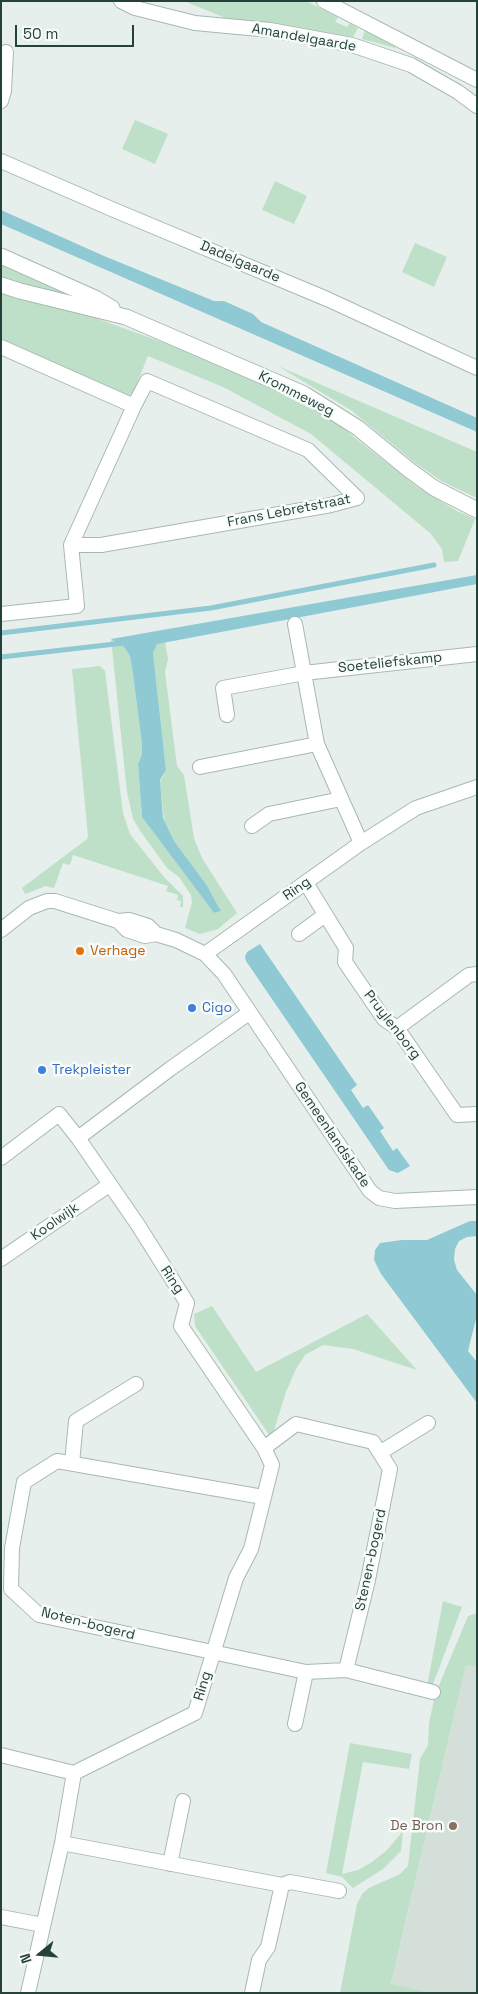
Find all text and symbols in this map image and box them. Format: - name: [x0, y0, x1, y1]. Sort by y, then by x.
- scale bar: [18, 15, 136, 47]
- street label: Amandelgaarde: [251, 21, 357, 55]
- text: 50 m: [23, 24, 58, 43]
- street label: Dadelgaarde: [197, 238, 283, 286]
- street label: Krommeweg: [255, 368, 337, 420]
- street label: Frans Lebretstraat: [226, 491, 352, 531]
- street label: Soeteliefskamp: [337, 649, 443, 677]
- street label: Ring: [280, 874, 314, 904]
- place label: Verhage: [90, 943, 145, 959]
- marker: Verhage: [74, 945, 86, 957]
- street label: Pruylenborg: [360, 987, 424, 1063]
- place label: Cigo: [202, 1000, 232, 1016]
- marker: Cigo: [186, 1002, 198, 1014]
- place label: Trekpleister: [52, 1062, 131, 1078]
- marker: Trekpleister: [36, 1064, 48, 1076]
- street label: Gemeenlandskade: [290, 1079, 374, 1191]
- street label: Koolwijk: [28, 1199, 82, 1245]
- street label: Ring: [157, 1263, 187, 1297]
- street label: Stenen-bogerd: [352, 1507, 390, 1613]
- street label: Noten-bogerd: [39, 1604, 137, 1644]
- street label: Ring: [191, 1669, 215, 1703]
- place label: De Bron: [390, 1818, 443, 1834]
- marker: De Bron: [447, 1820, 459, 1832]
- north arrow: [15, 1929, 65, 1979]
- text: N: [16, 1951, 36, 1966]

